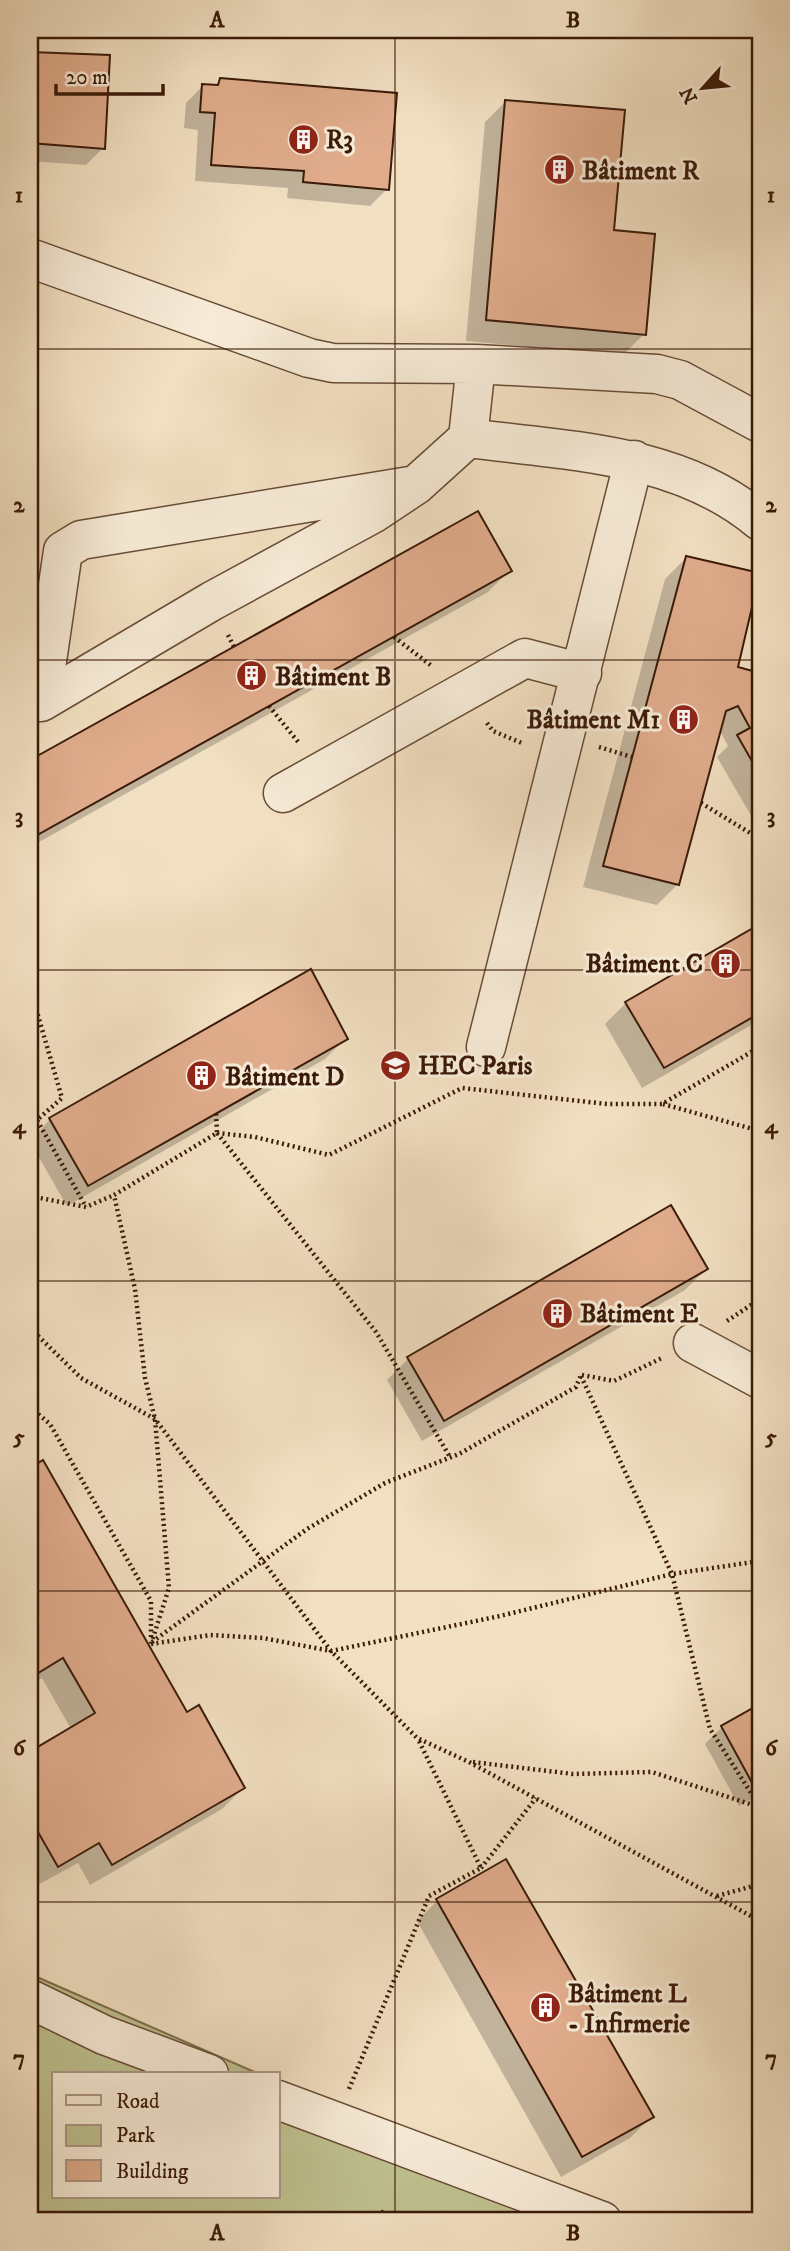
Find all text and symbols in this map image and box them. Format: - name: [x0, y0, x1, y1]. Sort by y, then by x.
- text: A: [209, 6, 226, 35]
- text: B: [566, 6, 580, 35]
- scale bar: [56, 52, 163, 96]
- north arrow: [668, 52, 738, 122]
- text: 20 m: [66, 65, 108, 91]
- text: N: [675, 83, 703, 107]
- building icon: R3: [286, 122, 320, 156]
- place label: R3: [326, 124, 353, 157]
- building icon: Bâtiment R: [542, 153, 576, 187]
- place label: Bâtiment R: [582, 155, 700, 188]
- text: 1: [15, 181, 23, 210]
- text: 1: [767, 181, 775, 210]
- text: 2: [13, 491, 25, 520]
- text: 2: [765, 491, 777, 520]
- building icon: Bâtiment B: [235, 659, 269, 693]
- place label: Bâtiment B: [275, 661, 392, 694]
- building icon: Bâtiment M1: [666, 702, 700, 736]
- place label: Bâtiment M1: [527, 704, 660, 737]
- text: 3: [15, 802, 23, 831]
- text: 3: [767, 802, 775, 831]
- building icon: Bâtiment C: [709, 946, 743, 980]
- place label: Bâtiment C: [586, 948, 703, 981]
- school or university icon: HEC Paris: [378, 1048, 412, 1082]
- place label: HEC Paris: [418, 1050, 533, 1083]
- building icon: Bâtiment D: [185, 1059, 219, 1093]
- place label: Bâtiment D: [225, 1061, 344, 1094]
- text: 4: [12, 1112, 27, 1141]
- text: 4: [764, 1112, 779, 1141]
- building icon: Bâtiment E: [540, 1296, 574, 1330]
- place label: Bâtiment E: [580, 1298, 699, 1331]
- text: 5: [12, 1423, 25, 1452]
- text: 5: [764, 1423, 777, 1452]
- text: 6: [13, 1734, 27, 1763]
- text: 6: [765, 1734, 779, 1763]
- place label: Bâtiment L - Infirmerie: [568, 1978, 690, 2041]
- building icon: Bâtiment L - Infirmerie: [528, 1991, 562, 2025]
- text: 7: [13, 2044, 25, 2073]
- text: 7: [765, 2044, 777, 2073]
- legend: [52, 2072, 280, 2198]
- text: Road: [116, 2089, 160, 2115]
- text: Park: [116, 2123, 156, 2149]
- text: Building: [116, 2159, 189, 2185]
- text: A: [209, 2219, 226, 2248]
- text: B: [566, 2219, 580, 2248]

